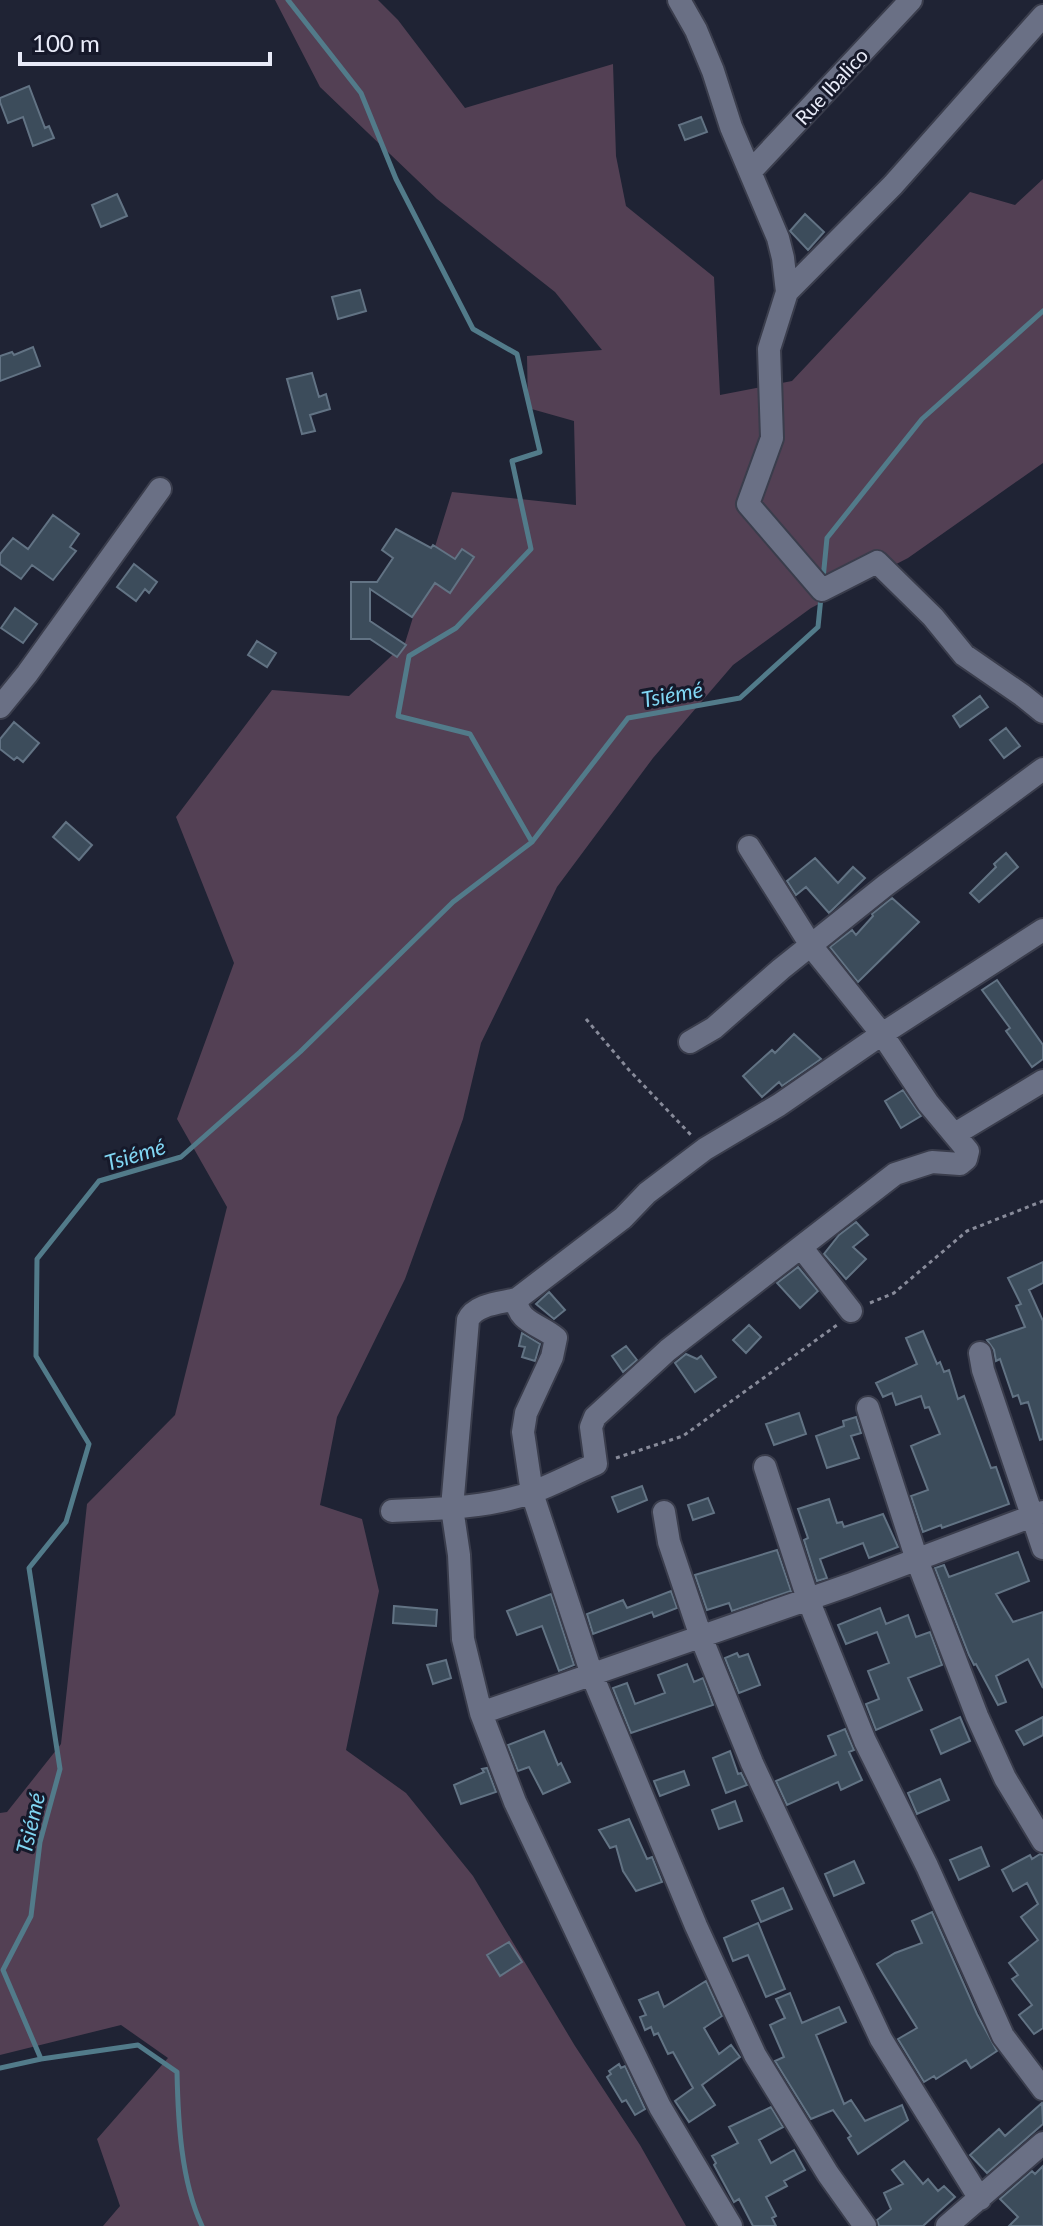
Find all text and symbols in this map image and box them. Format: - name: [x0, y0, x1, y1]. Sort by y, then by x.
- scale bar: [20, 16, 270, 66]
- text: 100 m: [32, 28, 100, 57]
- street label: Rue Ibalico: [790, 43, 872, 129]
- water label: Tsiémé: [639, 675, 705, 713]
- water label: Tsiémé: [101, 1132, 169, 1176]
- water label: Tsiémé: [10, 1790, 50, 1856]

